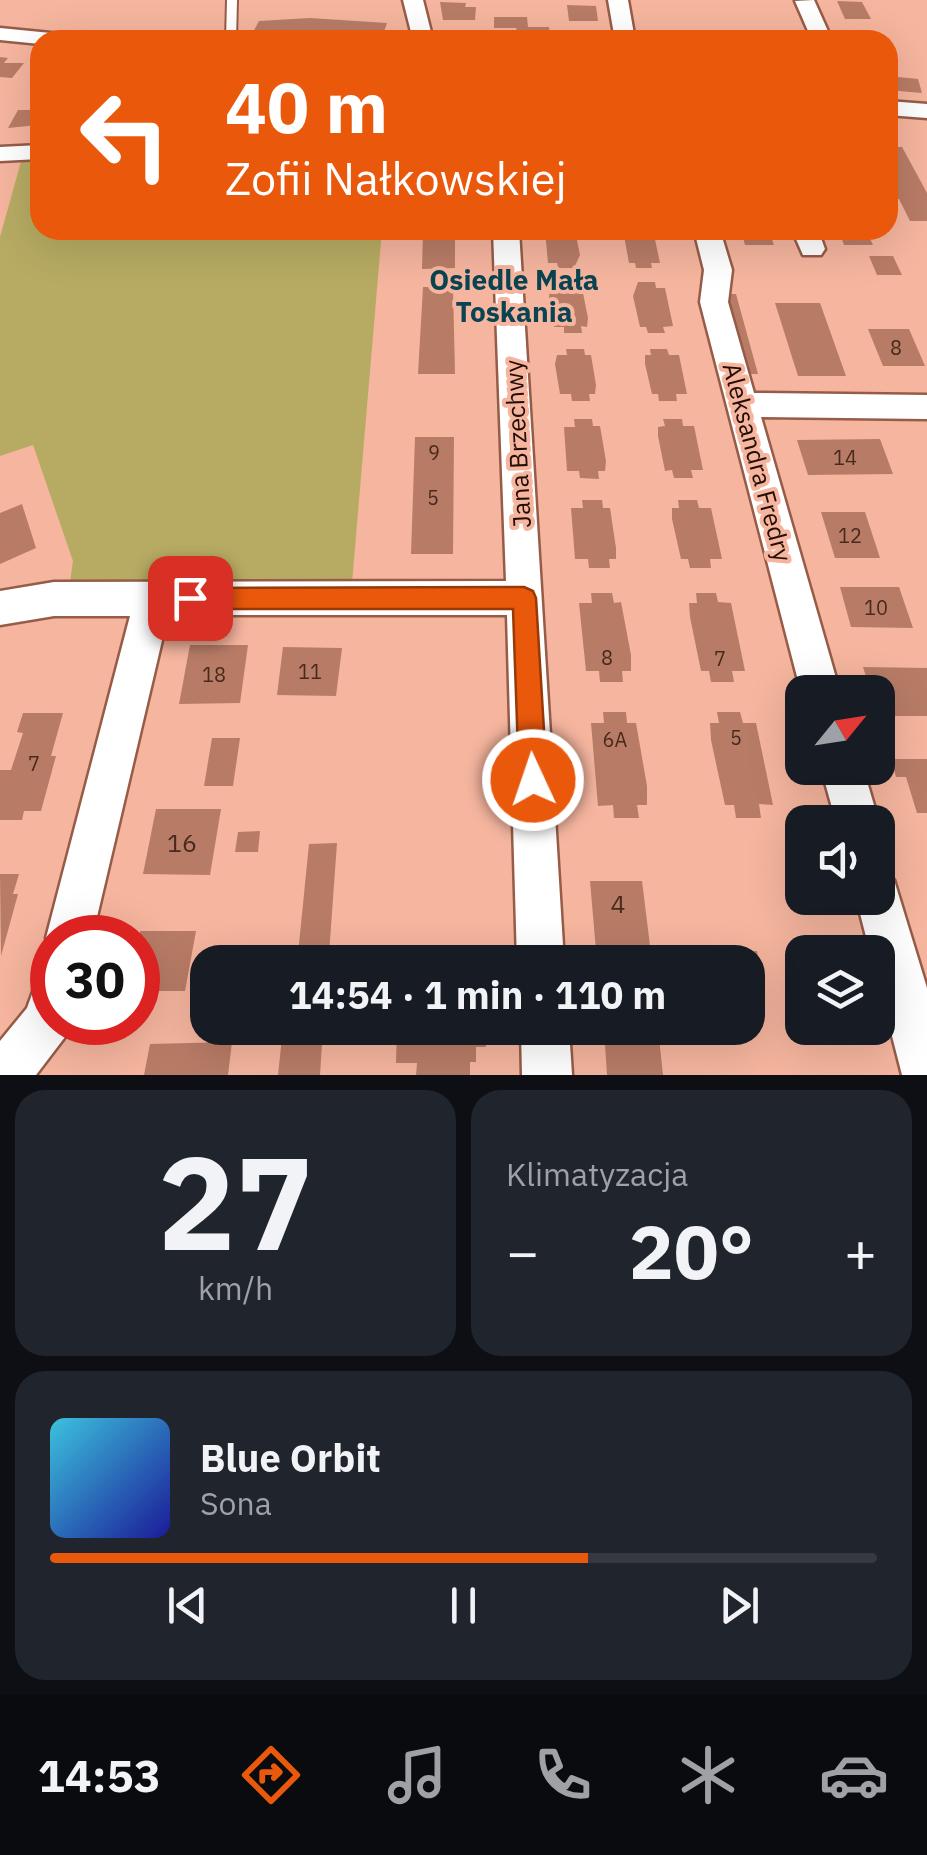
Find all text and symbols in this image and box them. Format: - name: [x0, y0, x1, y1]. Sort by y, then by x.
- text: 40 m: [225, 61, 388, 152]
- icon: left: [60, 70, 190, 200]
- text: Zofii Nałkowskiej: [225, 149, 567, 207]
- district label: Osiedle Mała Toskania: [429, 261, 599, 330]
- house number: 8: [890, 334, 902, 361]
- street label: Jana Brzechwy: [496, 359, 538, 529]
- street label: Aleksandra Fredry: [716, 359, 801, 566]
- house number: 9: [428, 439, 440, 466]
- house number: 14: [833, 444, 857, 471]
- house number: 5: [427, 484, 439, 511]
- house number: 12: [838, 522, 862, 549]
- pin: [148, 556, 233, 641]
- icon: arrive: [163, 571, 218, 626]
- house number: 10: [864, 594, 888, 621]
- house number: 8: [601, 644, 613, 671]
- house number: 7: [714, 645, 726, 672]
- house number: 11: [298, 658, 322, 685]
- house number: 18: [202, 661, 226, 688]
- north arrow: [785, 675, 895, 785]
- map controls: [785, 675, 895, 1045]
- house number: 5: [730, 724, 742, 751]
- house number: 6A: [603, 726, 628, 753]
- position arrow: [481, 728, 585, 832]
- house number: 7: [28, 750, 40, 777]
- button: sound: [785, 805, 895, 915]
- house number: 16: [167, 826, 197, 859]
- house number: 4: [610, 887, 626, 920]
- speed limit sign: 30: [30, 915, 160, 1045]
- button: layers: [785, 935, 895, 1045]
- text: 14:54 · 1 min · 110 m: [289, 970, 666, 1019]
- text: 27: [157, 1117, 314, 1286]
- text: Klimatyzacja: [506, 1153, 688, 1195]
- text: 20°: [629, 1202, 754, 1300]
- text: −: [506, 1216, 539, 1287]
- text: +: [844, 1216, 877, 1287]
- text: km/h: [198, 1267, 273, 1309]
- text: Blue Orbit: [200, 1433, 381, 1482]
- text: Sona: [200, 1482, 272, 1524]
- icon: previous: [160, 1578, 215, 1633]
- icon: pause: [436, 1578, 491, 1633]
- icon: next: [712, 1578, 767, 1633]
- icon: directions: [236, 1740, 306, 1810]
- icon: music: [382, 1740, 452, 1810]
- icon: phone: [528, 1740, 598, 1810]
- icon: climate: [673, 1740, 743, 1810]
- icon: car: [819, 1740, 889, 1810]
- text: 14:53: [38, 1746, 161, 1804]

